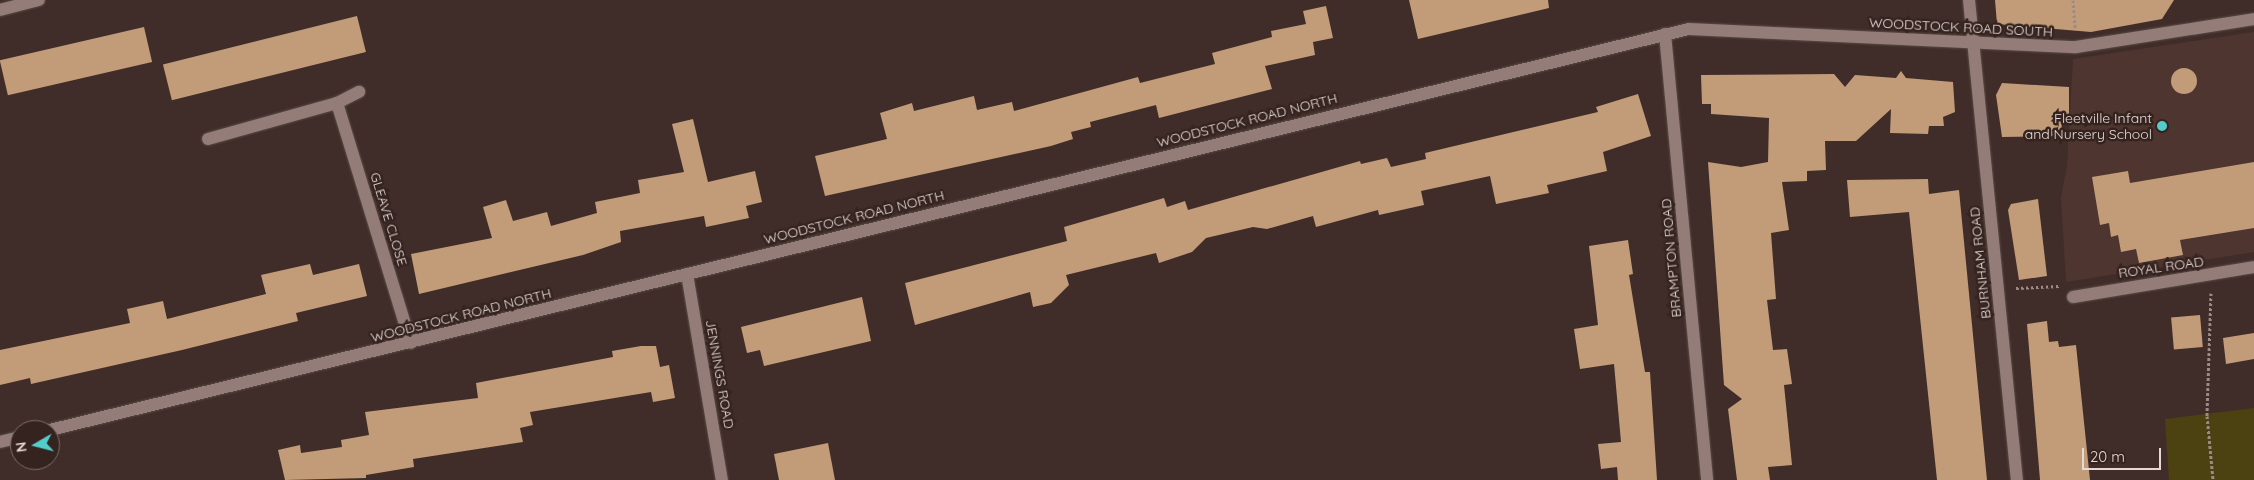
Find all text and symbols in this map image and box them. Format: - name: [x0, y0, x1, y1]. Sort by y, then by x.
- street label: WOODSTOCK ROAD SOUTH: [1869, 14, 2053, 40]
- street label: WOODSTOCK ROAD NORTH: [1155, 89, 1339, 151]
- place label: Fleetville Infant and Nursery School: [2025, 110, 2152, 142]
- marker: Fleetville Infant and Nursery School: [2156, 120, 2168, 132]
- street label: GLEAVE CLOSE: [367, 170, 411, 268]
- street label: WOODSTOCK ROAD NORTH: [762, 186, 946, 248]
- street label: BRAMPTON ROAD: [1657, 198, 1685, 318]
- street label: BURNHAM ROAD: [1966, 206, 1994, 320]
- street label: ROYAL ROAD: [2117, 253, 2205, 281]
- street label: WOODSTOCK ROAD NORTH: [369, 284, 553, 346]
- street label: JENNINGS ROAD: [702, 318, 738, 430]
- north arrow: [10, 420, 60, 470]
- scale bar: [2084, 438, 2163, 470]
- text: N: [12, 441, 31, 453]
- text: 20 m: [2090, 447, 2125, 466]

